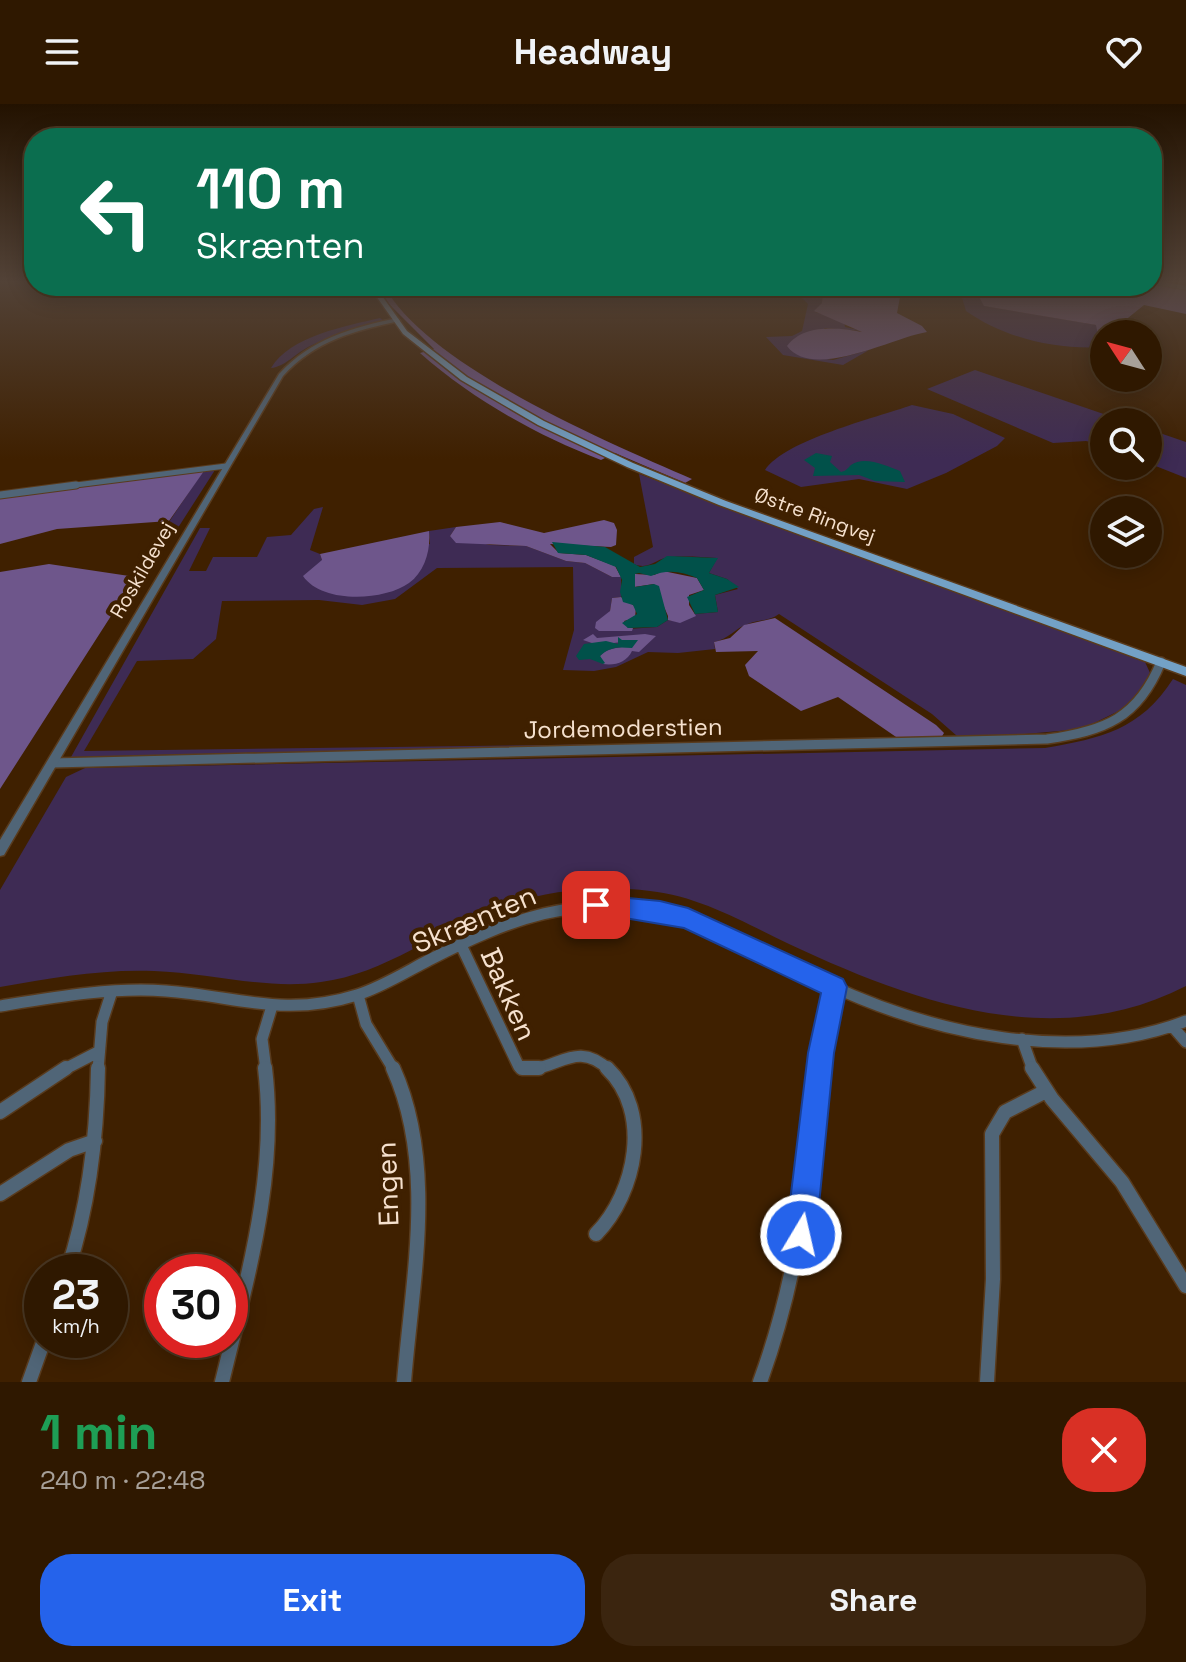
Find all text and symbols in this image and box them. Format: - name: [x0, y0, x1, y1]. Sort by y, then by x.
- text: Headway: [514, 29, 672, 75]
- icon: menu: [40, 30, 84, 74]
- icon: heart: [1102, 30, 1146, 74]
- text: 110 m: [196, 153, 345, 224]
- icon: left: [64, 160, 168, 264]
- text: Skrænten: [196, 223, 365, 269]
- north arrow: [1090, 320, 1162, 392]
- map controls: [1090, 320, 1162, 568]
- button: search: [1090, 408, 1162, 480]
- street label: Østre Ringvej: [751, 481, 879, 549]
- button: layers: [1090, 496, 1162, 568]
- street label: Roskildevej: [104, 517, 180, 623]
- street label: Jordemoderstien: [523, 711, 723, 745]
- pin: [562, 871, 630, 939]
- street label: Skrænten: [407, 877, 541, 961]
- icon: arrive: [574, 883, 618, 927]
- street label: Bakken: [473, 942, 545, 1046]
- street label: Engen: [368, 1141, 406, 1227]
- position arrow: [759, 1193, 843, 1277]
- speed limit sign: 30: [144, 1254, 248, 1358]
- text: 23: [52, 1270, 100, 1321]
- text: km/h: [52, 1313, 100, 1339]
- text: 1 min: [40, 1402, 157, 1463]
- button: close: [1062, 1408, 1146, 1492]
- text: 240 m · 22:48: [40, 1463, 205, 1497]
- button: Exit: [40, 1554, 585, 1646]
- button: Share: [601, 1554, 1146, 1646]

